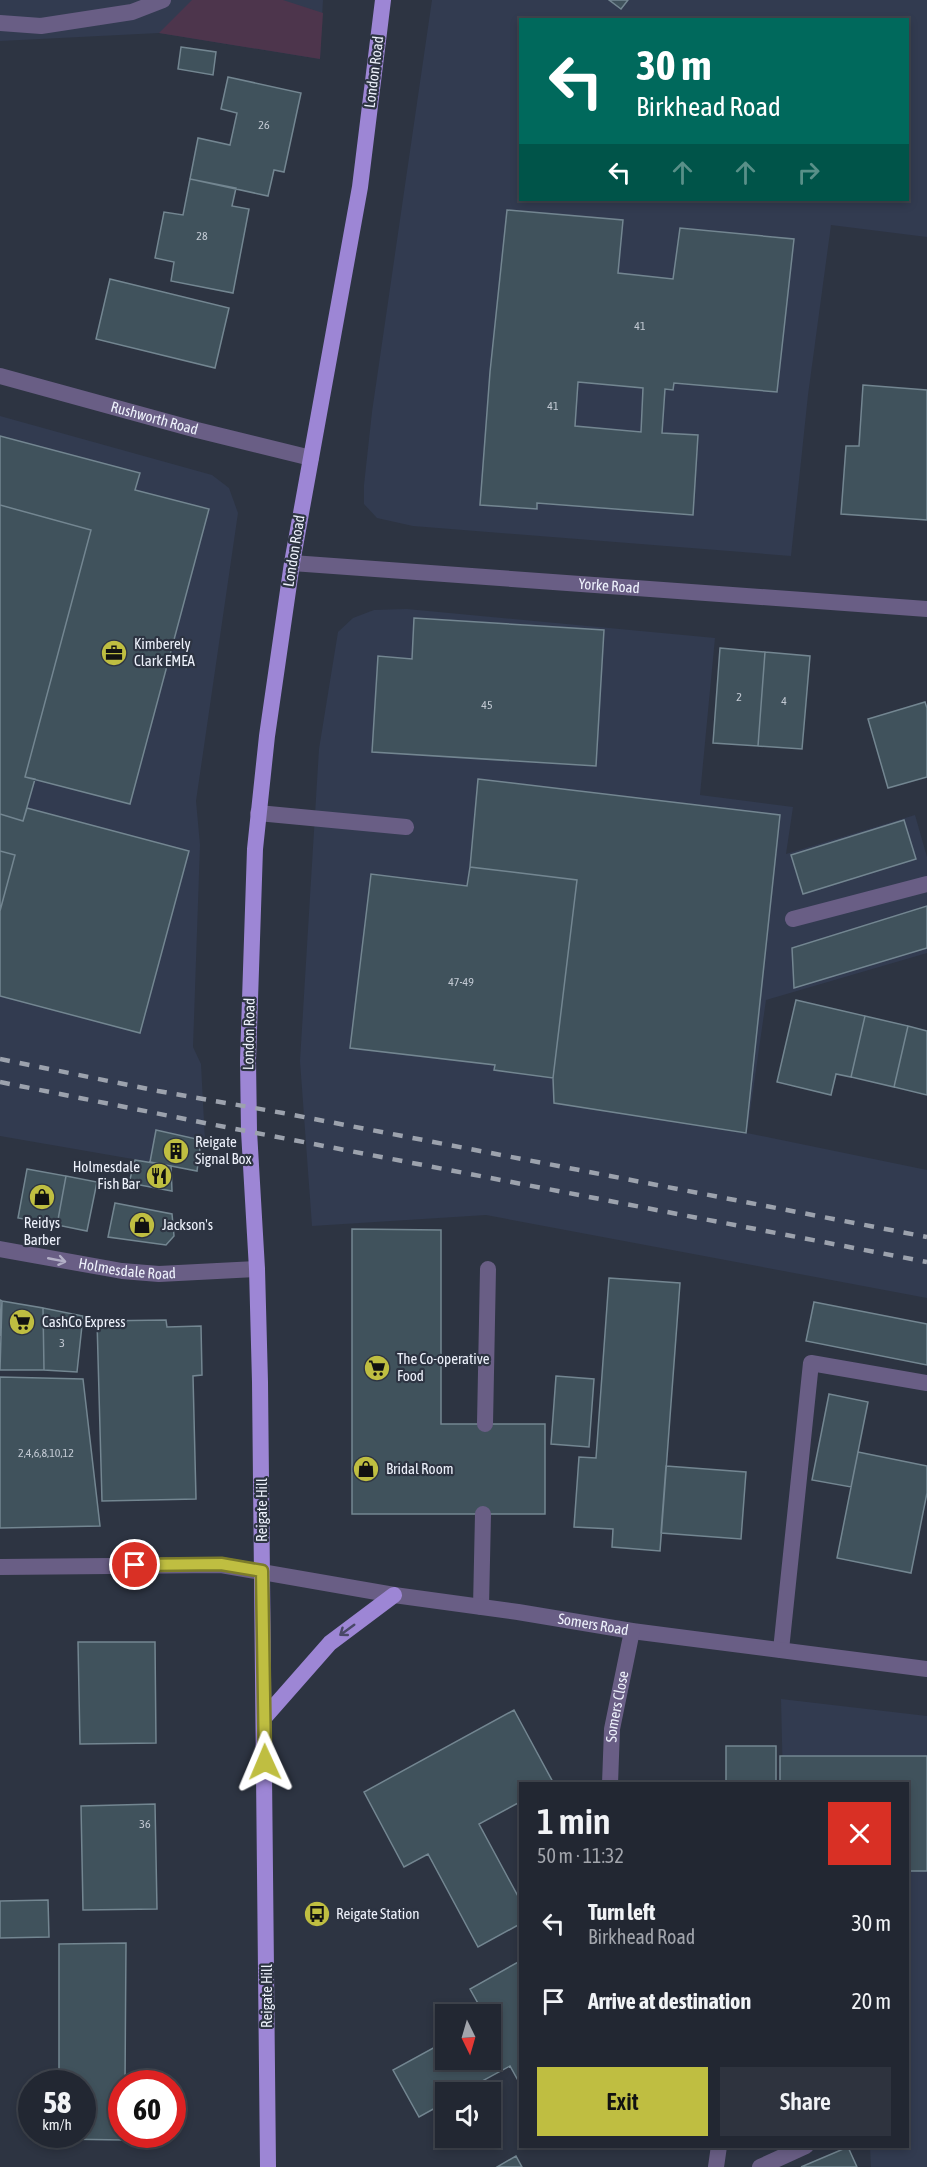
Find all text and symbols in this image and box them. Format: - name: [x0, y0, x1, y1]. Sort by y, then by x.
- street label: London Road: [361, 35, 386, 109]
- text: 30 m: [636, 41, 711, 89]
- icon: left: [537, 42, 615, 120]
- text: Birkhead Road: [636, 91, 781, 122]
- house number: 26: [258, 118, 270, 132]
- icon: left: [603, 156, 636, 189]
- icon: ahead: [666, 156, 699, 189]
- icon: ahead: [729, 156, 762, 189]
- icon: right: [792, 156, 825, 189]
- house number: 28: [196, 229, 208, 243]
- house number: 41: [634, 319, 646, 333]
- street label: Rushworth Road: [109, 398, 200, 438]
- house number: 41: [547, 399, 559, 413]
- street label: London Road: [279, 514, 308, 588]
- street label: Yorke Road: [578, 575, 640, 596]
- place label: Kimberely Clark EMEA: [134, 635, 196, 669]
- office icon: Kimberely Clark EMEA: [99, 638, 129, 668]
- house number: 2: [736, 690, 742, 704]
- house number: 4: [781, 694, 787, 708]
- house number: 45: [481, 698, 493, 712]
- house number: 47-49: [448, 975, 474, 989]
- street label: London Road: [239, 998, 258, 1070]
- place label: Reigate Signal Box: [195, 1133, 252, 1167]
- building icon: Reigate Signal Box: [161, 1136, 191, 1166]
- place label: Holmesdale Fish Bar: [73, 1158, 141, 1192]
- restaurant icon: Holmesdale Fish Bar: [144, 1161, 174, 1191]
- shop icon: Reidys Barber: [27, 1182, 57, 1212]
- shop icon: Jackson's: [127, 1210, 157, 1240]
- place label: Reidys Barber: [24, 1214, 61, 1248]
- place label: Jackson's: [162, 1216, 213, 1233]
- street label: Holmesdale Road: [77, 1254, 176, 1282]
- one-way arrow: [47, 1255, 67, 1266]
- supermarket icon: CashCo Express: [7, 1307, 37, 1337]
- place label: CashCo Express: [42, 1313, 126, 1330]
- house number: 3: [59, 1336, 65, 1350]
- place label: The Co-operative Food: [397, 1350, 490, 1384]
- supermarket icon: The Co-operative Food: [362, 1353, 392, 1383]
- house number: 2,4,6,8,10,12: [18, 1446, 74, 1460]
- shop icon: Bridal Room: [351, 1454, 381, 1484]
- place label: Bridal Room: [386, 1460, 454, 1477]
- street label: Reigate Hill: [253, 1478, 270, 1542]
- pin: [109, 1539, 160, 1590]
- icon: arrive: [118, 1548, 151, 1581]
- street label: Somers Road: [557, 1610, 630, 1638]
- one-way arrow: [340, 1624, 356, 1637]
- street label: Somers Close: [603, 1669, 632, 1743]
- position arrow: [233, 1730, 297, 1794]
- text: 1 min: [537, 1800, 611, 1842]
- button: close: [828, 1802, 891, 1865]
- house number: 36: [139, 1817, 151, 1831]
- text: 50 m · 11:32: [537, 1844, 624, 1867]
- bus stop icon: Reigate Station: [302, 1899, 332, 1929]
- text: Turn left: [588, 1899, 655, 1925]
- place label: Reigate Station: [336, 1905, 420, 1922]
- icon: left: [537, 1907, 570, 1940]
- text: 30 m: [851, 1910, 891, 1936]
- text: Birkhead Road: [588, 1925, 695, 1948]
- street label: Reigate Hill: [258, 1964, 275, 2028]
- icon: arrive: [537, 1985, 570, 2018]
- text: Arrive at destination: [588, 1988, 751, 2014]
- text: 20 m: [851, 1988, 891, 2014]
- north arrow: [435, 2004, 501, 2070]
- map controls: [435, 2004, 501, 2148]
- button: Exit: [537, 2067, 708, 2136]
- button: Share: [720, 2067, 891, 2136]
- speed limit sign: 60: [108, 2070, 186, 2148]
- button: sound: [435, 2082, 501, 2148]
- text: 58: [43, 2085, 71, 2119]
- text: km/h: [42, 2116, 72, 2133]

